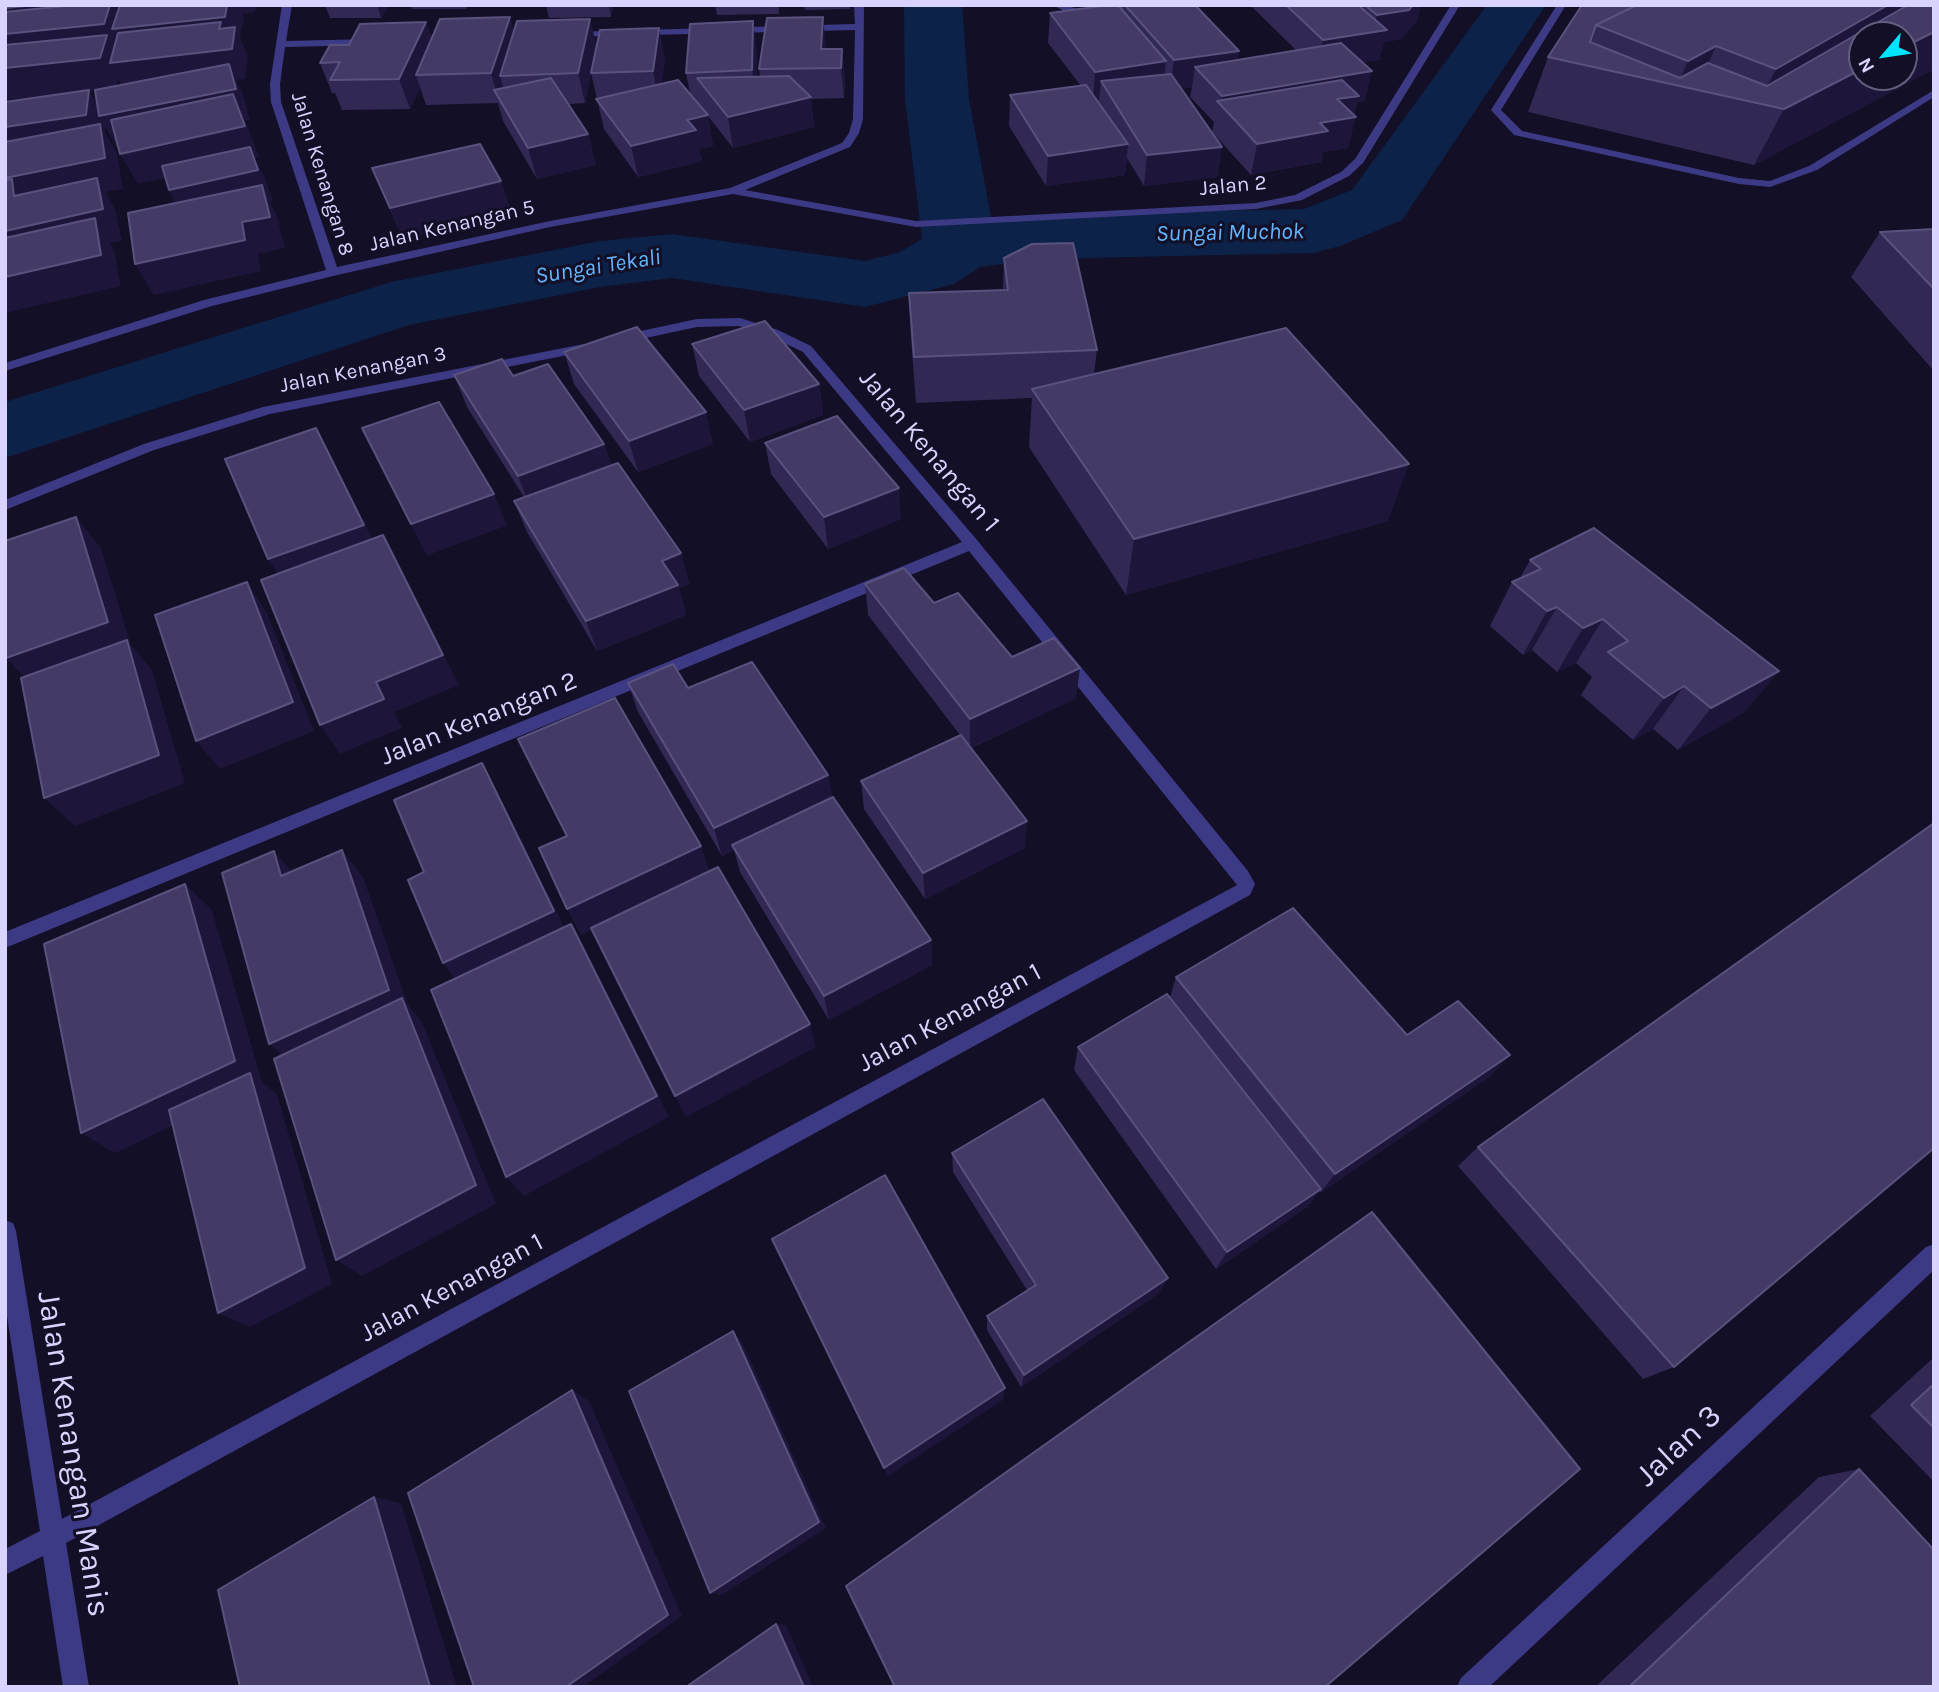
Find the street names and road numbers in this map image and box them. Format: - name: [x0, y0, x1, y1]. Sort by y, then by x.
- street label: Jalan Kenangan 8: [285, 89, 359, 259]
- street label: Jalan 2: [1198, 171, 1268, 201]
- street label: Jalan Kenangan 5: [367, 195, 537, 257]
- street label: Jalan Kenangan 3: [278, 342, 448, 398]
- street label: Jalan Kenangan 1: [852, 363, 1006, 539]
- street label: Jalan Kenangan 2: [376, 665, 582, 773]
- street label: Jalan Kenangan 1: [853, 957, 1047, 1079]
- street label: Jalan Kenangan 1: [355, 1227, 549, 1349]
- street label: Jalan Kenangan Manis: [28, 1288, 118, 1620]
- street label: Jalan 3: [1628, 1397, 1730, 1495]

